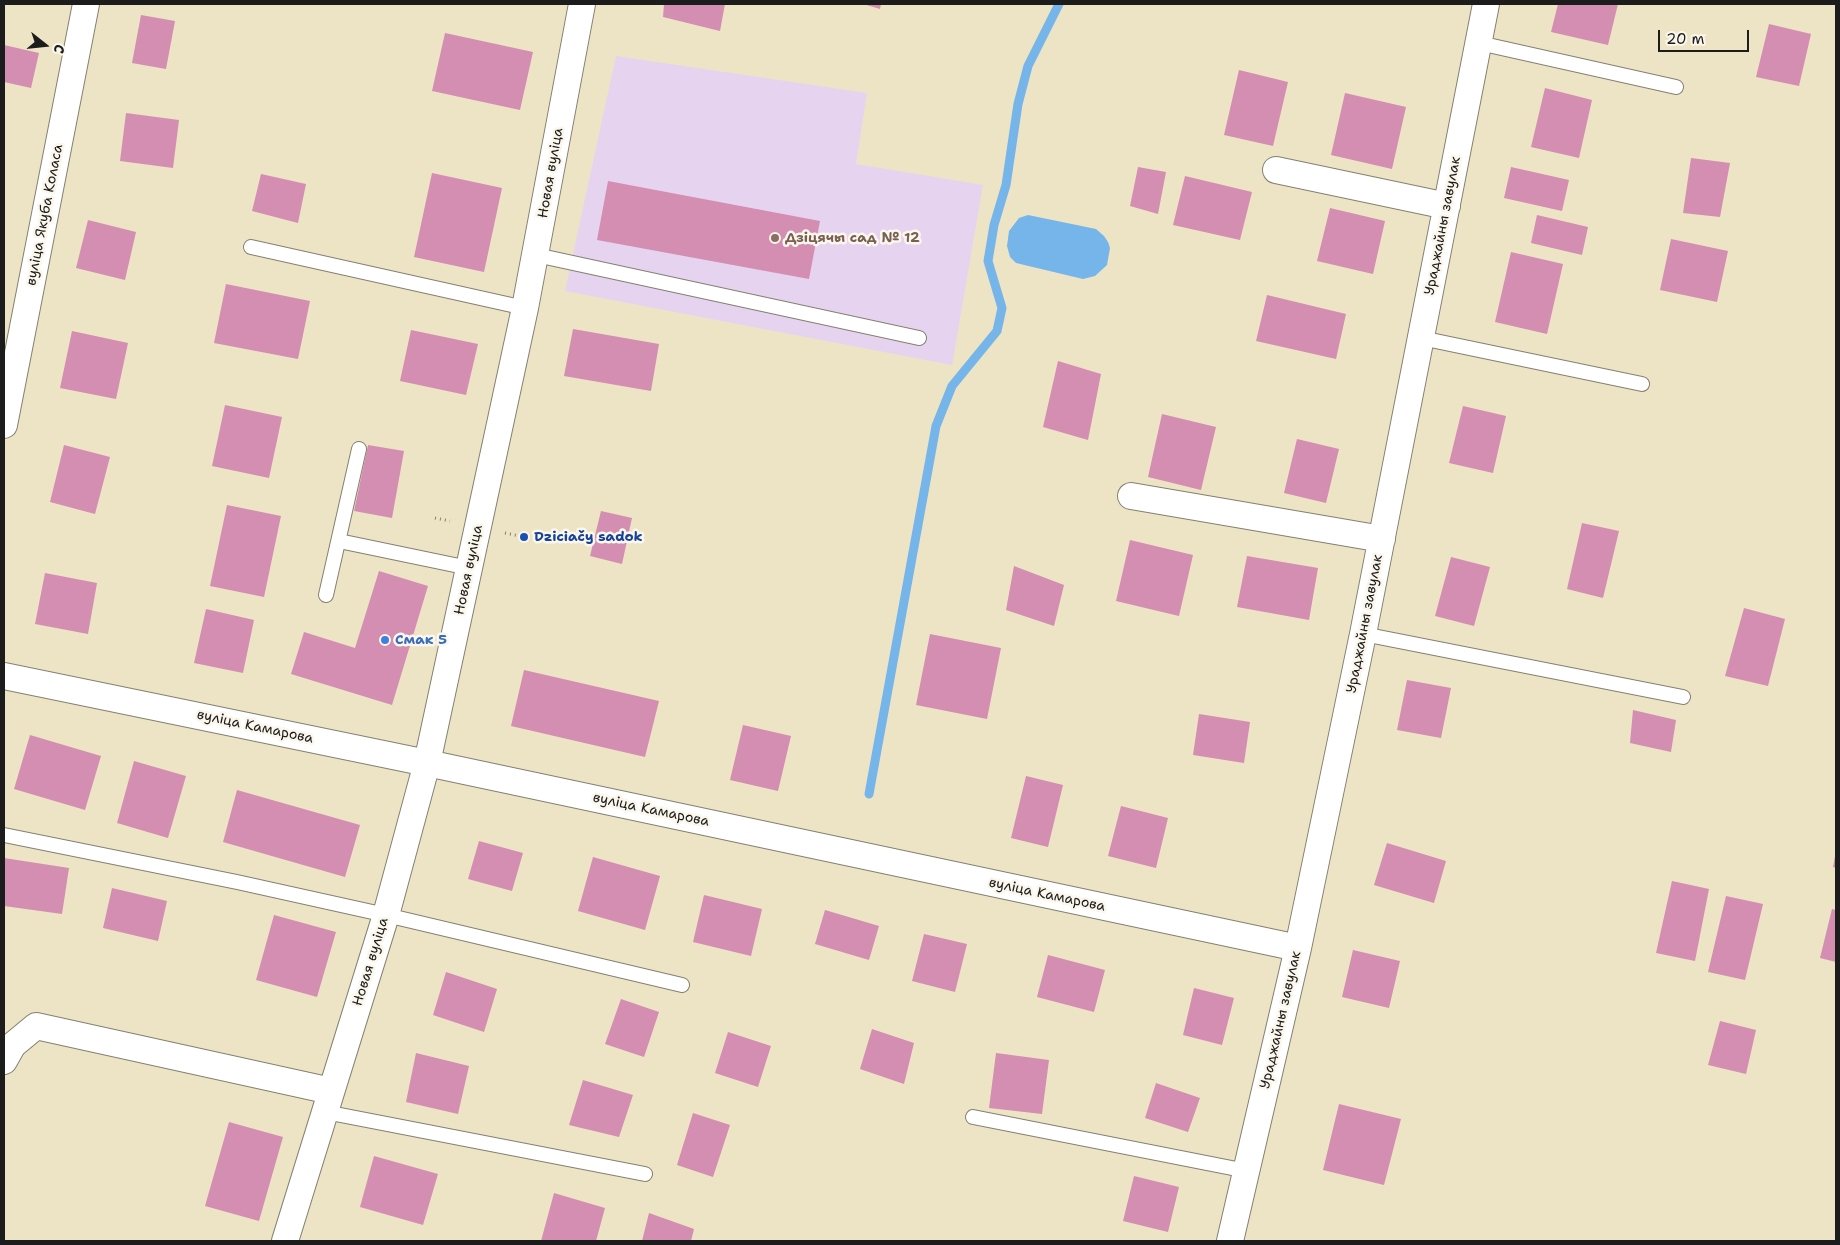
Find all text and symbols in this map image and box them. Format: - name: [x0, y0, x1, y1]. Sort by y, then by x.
- north arrow: [20, 20, 70, 70]
- scale bar: [1660, 20, 1751, 52]
- text: 20 m: [1666, 29, 1705, 49]
- text: С: [50, 43, 69, 56]
- street label: Новая вуліца: [535, 126, 567, 220]
- street label: вуліца Якуба Коласа: [23, 143, 67, 287]
- street label: Ураджайны завулак: [1421, 155, 1465, 297]
- place label: Дзіцячы сад № 12: [785, 230, 920, 246]
- marker: Дзіцячы сад № 12: [769, 232, 781, 244]
- street label: Новая вуліца: [451, 523, 487, 617]
- place label: Dziciačy sadok: [534, 529, 643, 545]
- marker: Dziciačy sadok: [518, 531, 530, 543]
- street label: Ураджайны завулак: [1343, 553, 1387, 695]
- place label: Смак 5: [395, 632, 447, 648]
- marker: Смак 5: [379, 634, 391, 646]
- street label: вуліца Камарова: [195, 706, 315, 748]
- street label: вуліца Камарова: [591, 789, 711, 831]
- street label: вуліца Камарова: [987, 874, 1107, 916]
- street label: Новая вуліца: [350, 916, 392, 1008]
- street label: Ураджайны завулак: [1257, 949, 1305, 1091]

